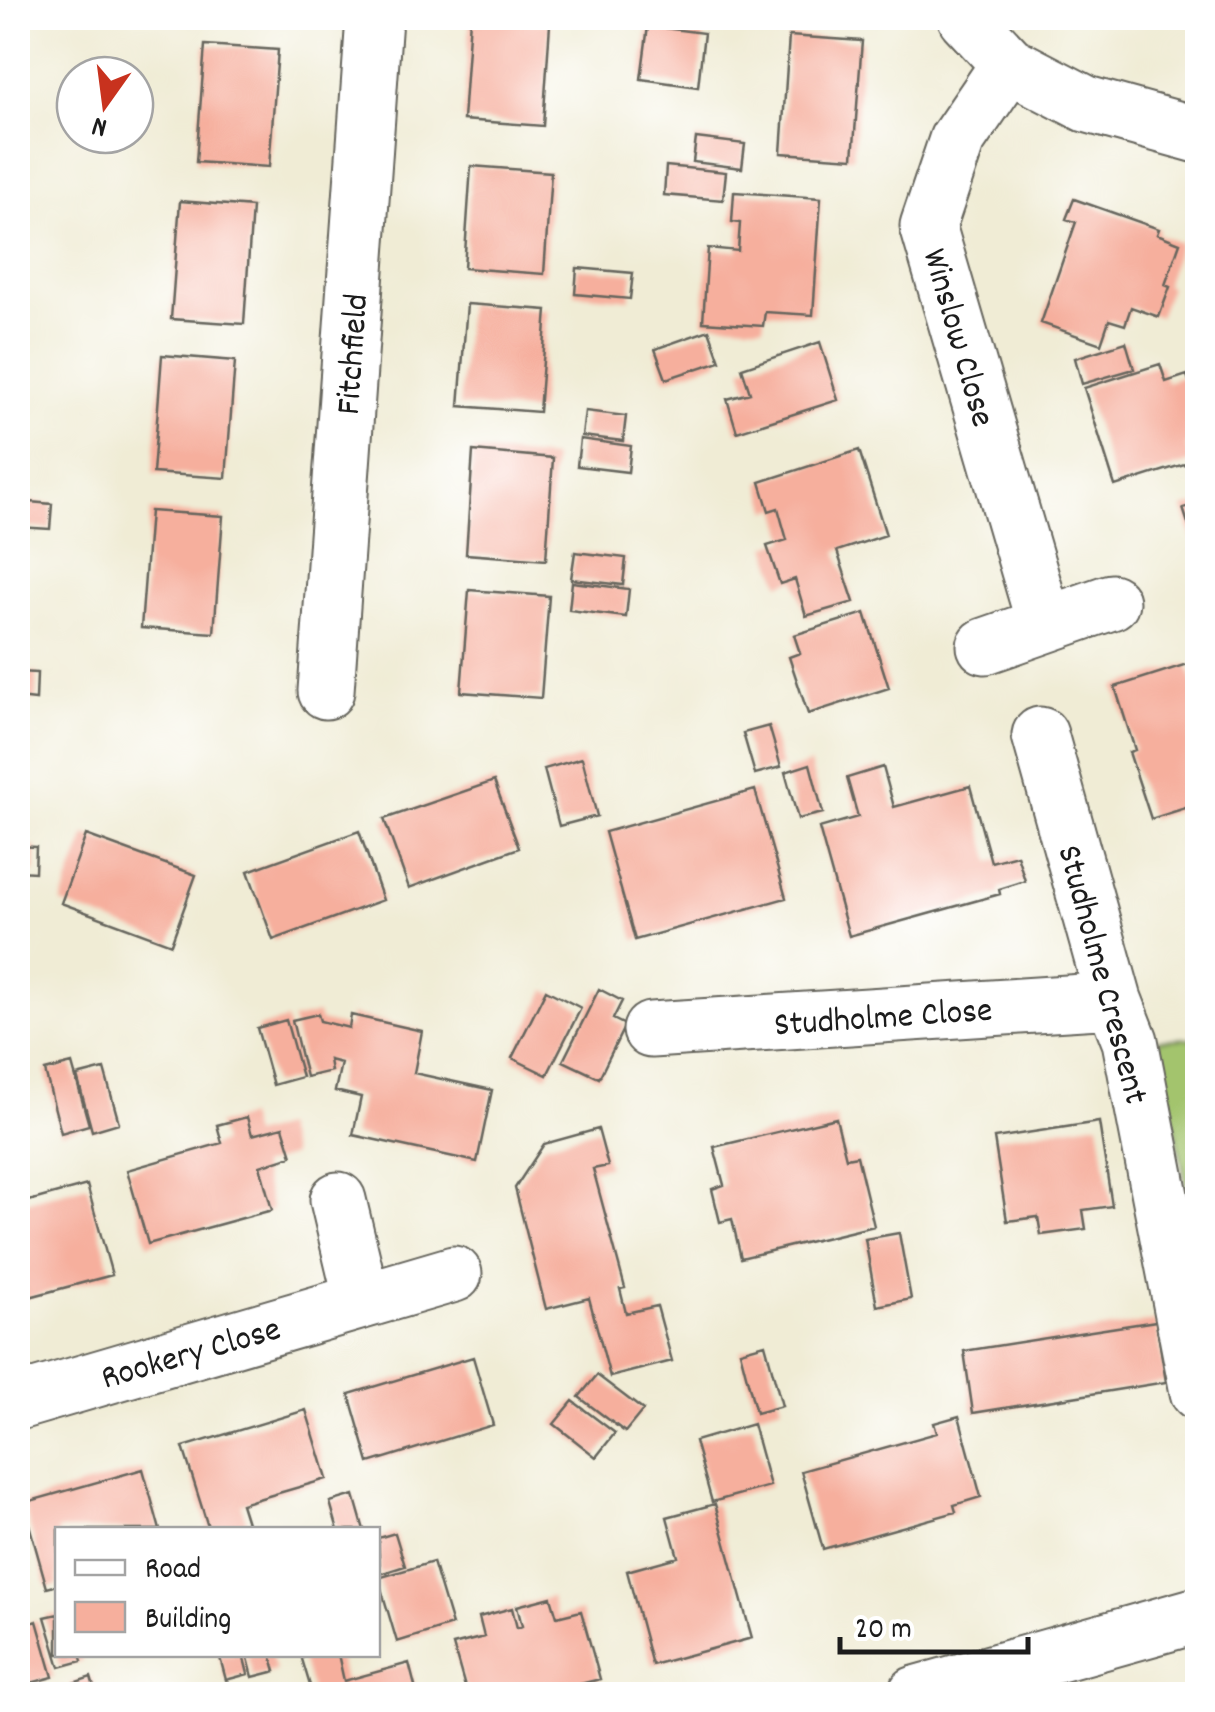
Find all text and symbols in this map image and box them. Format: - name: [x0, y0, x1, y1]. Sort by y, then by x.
- north arrow: [55, 55, 155, 155]
- text: N: [89, 103, 112, 145]
- street label: Winslow Close: [907, 243, 1005, 433]
- street label: Fitchfield: [326, 292, 384, 417]
- street label: Studholme Crescent: [1042, 840, 1159, 1110]
- street label: Studholme Close: [773, 987, 994, 1053]
- street label: Rookery Close: [96, 1306, 287, 1405]
- legend: [55, 1527, 380, 1657]
- text: Road: [145, 1550, 201, 1593]
- scale bar: [840, 1592, 1028, 1654]
- text: Building: [145, 1600, 231, 1643]
- text: 20 m: [855, 1610, 912, 1653]

